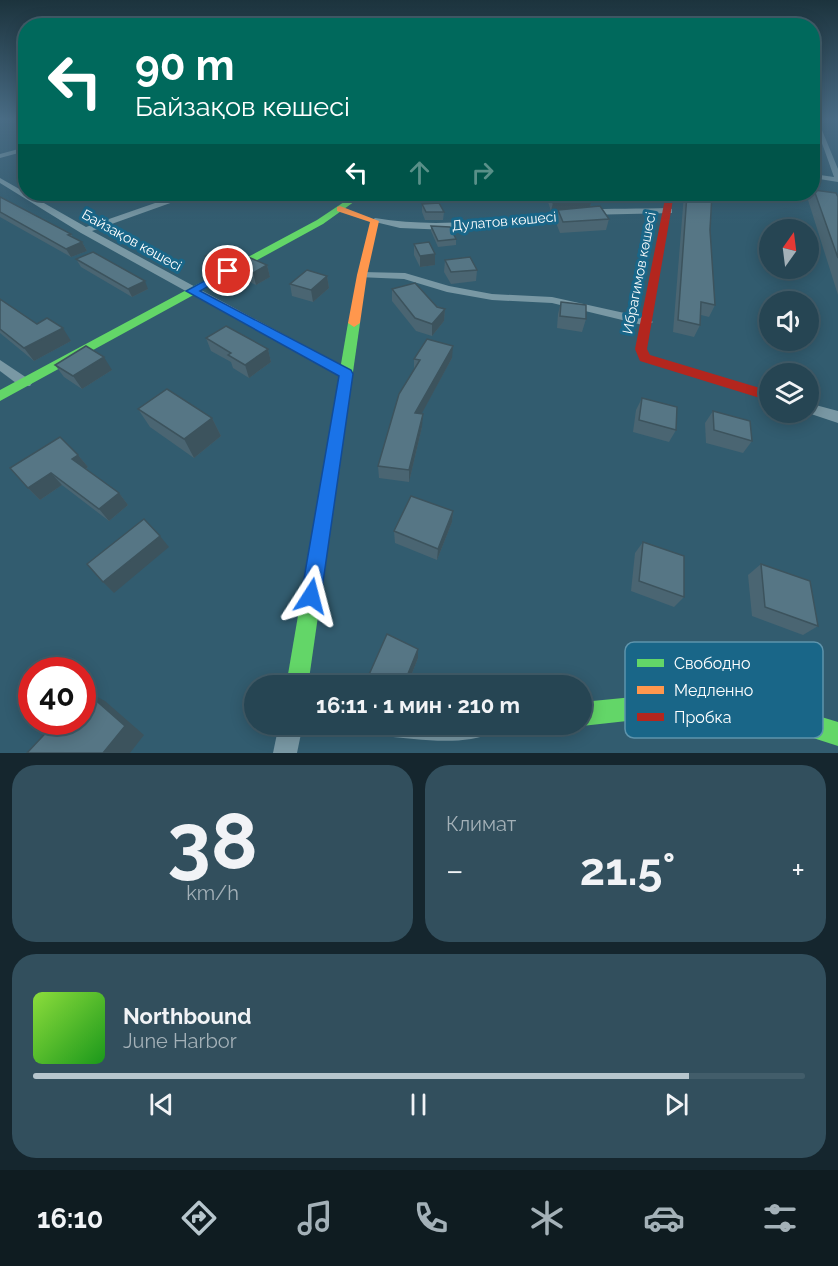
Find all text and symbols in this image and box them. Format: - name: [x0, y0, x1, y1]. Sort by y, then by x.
- text: 90 m: [135, 41, 235, 90]
- icon: left: [36, 42, 114, 120]
- text: Байзақов көшесі: [135, 91, 350, 122]
- icon: left: [340, 156, 373, 189]
- icon: ahead: [403, 156, 436, 189]
- icon: right: [466, 156, 499, 189]
- street label: Байзақов көшесі: [79, 206, 185, 274]
- street label: Дулатов көшесі: [451, 208, 557, 234]
- street label: Ибрагимов көшесі: [619, 211, 659, 335]
- north arrow: [759, 219, 819, 279]
- map controls: [759, 219, 819, 423]
- pin: [202, 245, 253, 296]
- icon: arrive: [211, 254, 244, 287]
- button: sound: [759, 291, 819, 351]
- button: layers: [759, 363, 819, 423]
- position arrow: [279, 564, 343, 628]
- legend: [625, 642, 823, 738]
- text: Свободно: [674, 654, 750, 673]
- speed limit sign: 40: [18, 657, 96, 735]
- text: Медленно: [674, 681, 753, 700]
- text: 16:11 · 1 мин · 210 m: [316, 692, 520, 718]
- text: Пробка: [674, 708, 732, 727]
- text: 38: [167, 796, 258, 887]
- text: Климат: [446, 812, 516, 836]
- text: 21.5°: [580, 843, 675, 896]
- text: −: [446, 851, 464, 890]
- text: +: [791, 851, 805, 890]
- text: km/h: [186, 881, 239, 905]
- text: Northbound: [123, 1003, 252, 1029]
- text: June Harbor: [123, 1029, 237, 1053]
- icon: previous: [145, 1088, 178, 1121]
- icon: pause: [402, 1088, 435, 1121]
- icon: next: [660, 1088, 693, 1121]
- icon: directions: [178, 1197, 220, 1239]
- icon: music: [294, 1197, 336, 1239]
- icon: phone: [410, 1197, 452, 1239]
- icon: climate: [526, 1197, 568, 1239]
- icon: car: [643, 1197, 685, 1239]
- icon: filters: [759, 1197, 801, 1239]
- text: 16:10: [37, 1203, 103, 1234]

